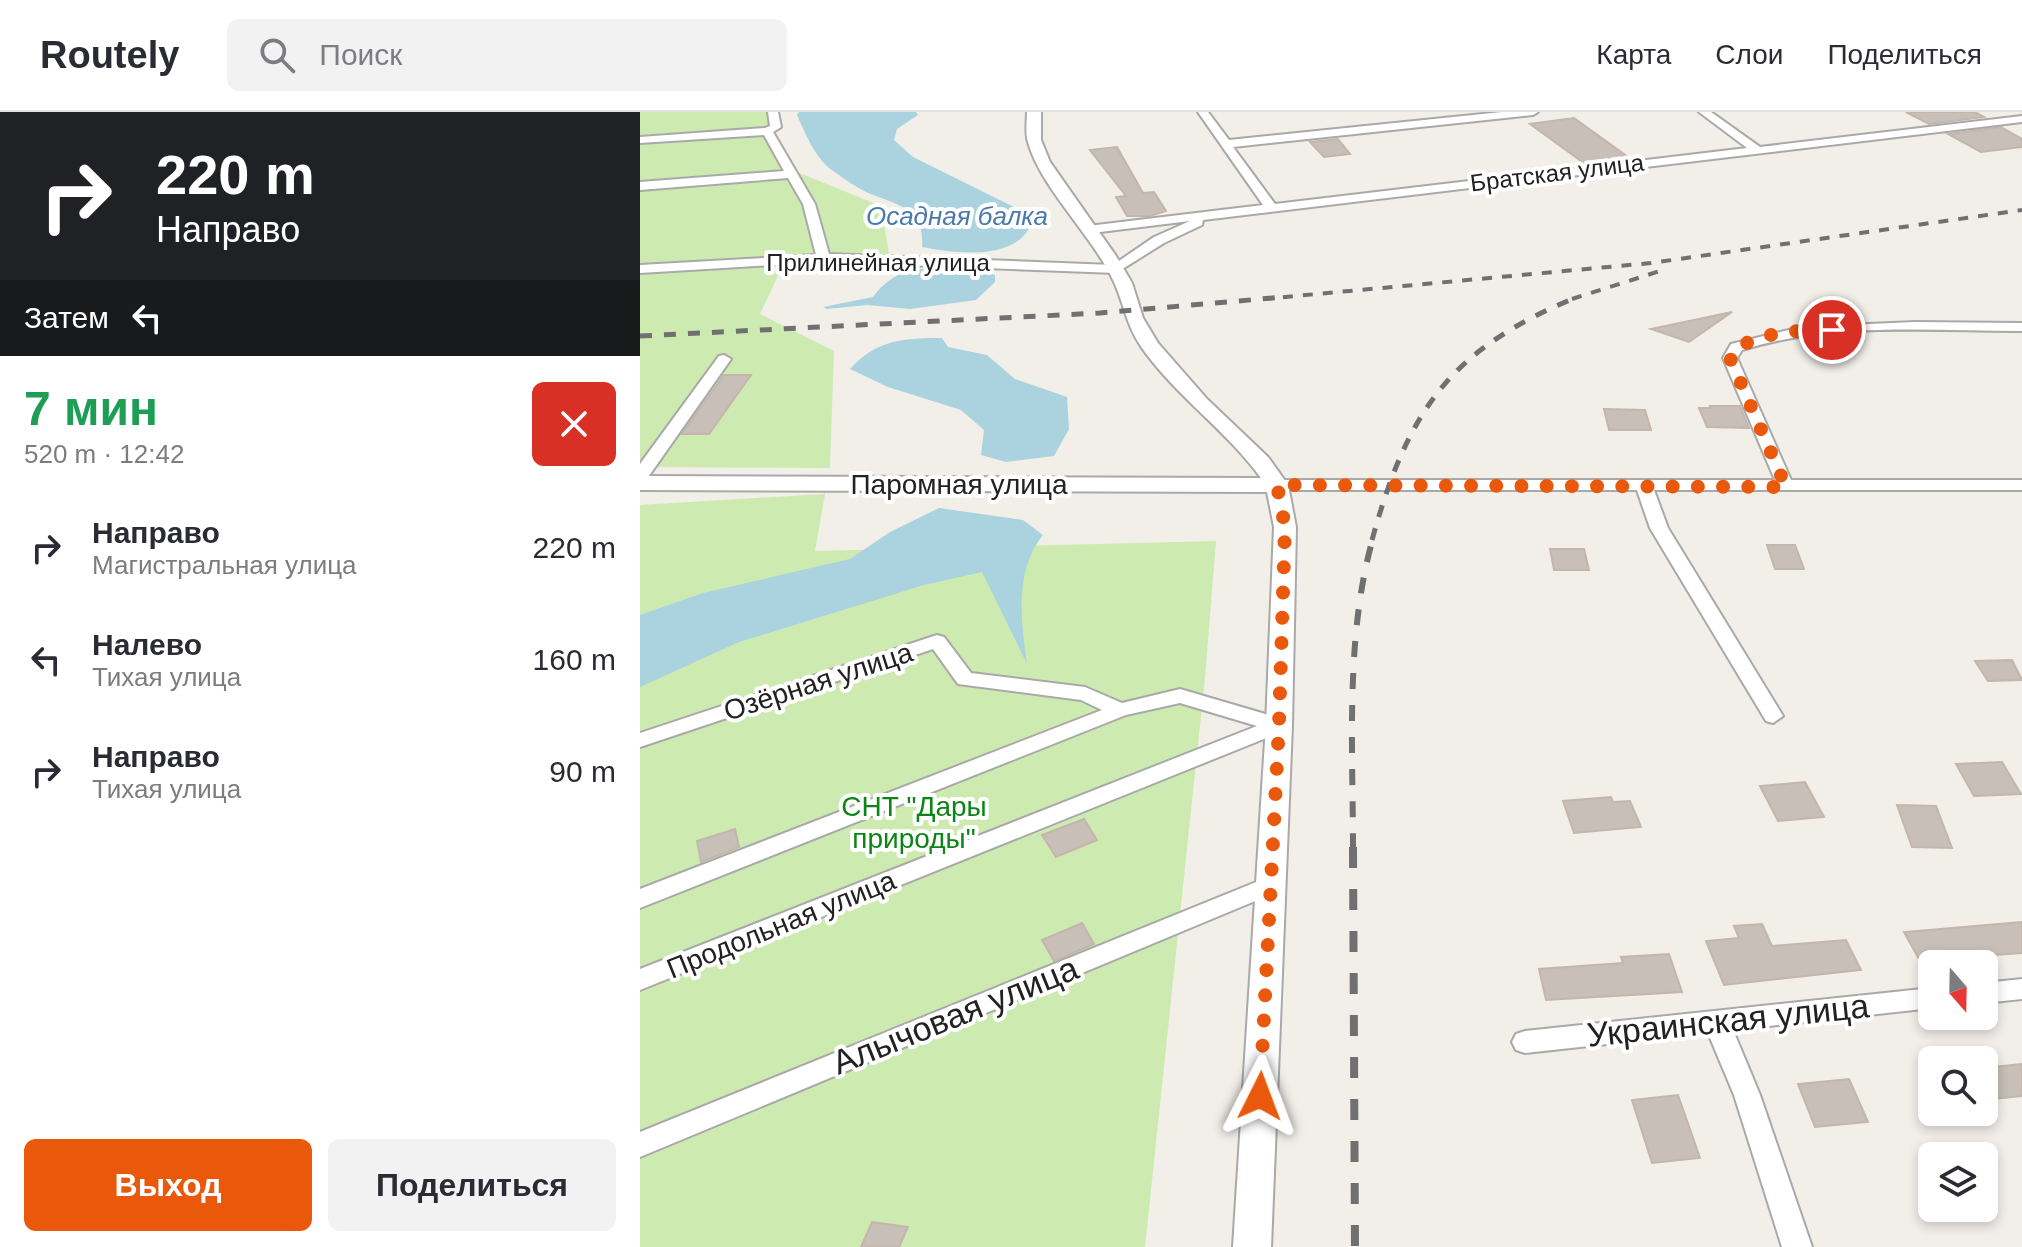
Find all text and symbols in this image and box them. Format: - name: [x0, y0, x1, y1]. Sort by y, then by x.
- search box: [227, 19, 787, 91]
- icon: search: [255, 33, 299, 77]
- text: Routely: [40, 34, 179, 76]
- text: Поиск: [319, 38, 403, 71]
- text: Карта: [1596, 39, 1671, 70]
- text: Слои: [1715, 39, 1783, 70]
- text: Поделиться: [1827, 39, 1982, 70]
- text: 220 m: [156, 143, 315, 206]
- icon: right: [24, 144, 128, 248]
- street label: Братская улица: [1469, 148, 1646, 197]
- water label: Осадная балка: [866, 201, 1048, 231]
- text: Направо: [156, 209, 300, 250]
- street label: Прилинейная улица: [766, 249, 990, 276]
- icon: left: [125, 296, 169, 340]
- pin: [1798, 296, 1866, 364]
- text: Затем: [24, 301, 109, 334]
- icon: arrive: [1810, 308, 1854, 352]
- text: 7 мин: [24, 382, 158, 435]
- button: close: [532, 382, 616, 466]
- text: 520 m · 12:42: [24, 439, 184, 469]
- street label: Паромная улица: [850, 469, 1068, 500]
- text: Направо: [92, 516, 220, 549]
- icon: right: [24, 526, 68, 570]
- text: 220 m: [533, 531, 616, 564]
- text: Магистральная улица: [92, 550, 357, 580]
- text: Налево: [92, 628, 202, 661]
- street label: Озёрная улица: [720, 636, 917, 727]
- icon: left: [24, 638, 68, 682]
- text: 160 m: [533, 643, 616, 676]
- text: Тихая улица: [92, 662, 241, 692]
- text: Направо: [92, 740, 220, 773]
- icon: right: [24, 750, 68, 794]
- text: 90 m: [549, 755, 616, 788]
- text: Тихая улица: [92, 774, 241, 804]
- park label: СНТ "Дары природы": [841, 791, 987, 854]
- street label: Продольная улица: [662, 864, 900, 985]
- street label: Алычовая улица: [827, 948, 1083, 1082]
- north arrow: [1918, 950, 1998, 1030]
- map controls: [1918, 950, 1998, 1222]
- street label: Украинская улица: [1585, 986, 1871, 1054]
- button: search: [1918, 1046, 1998, 1126]
- position arrow: [1218, 1054, 1302, 1138]
- button: Выход: [24, 1139, 312, 1231]
- button: Поделиться: [328, 1139, 616, 1231]
- button: layers: [1918, 1142, 1998, 1222]

